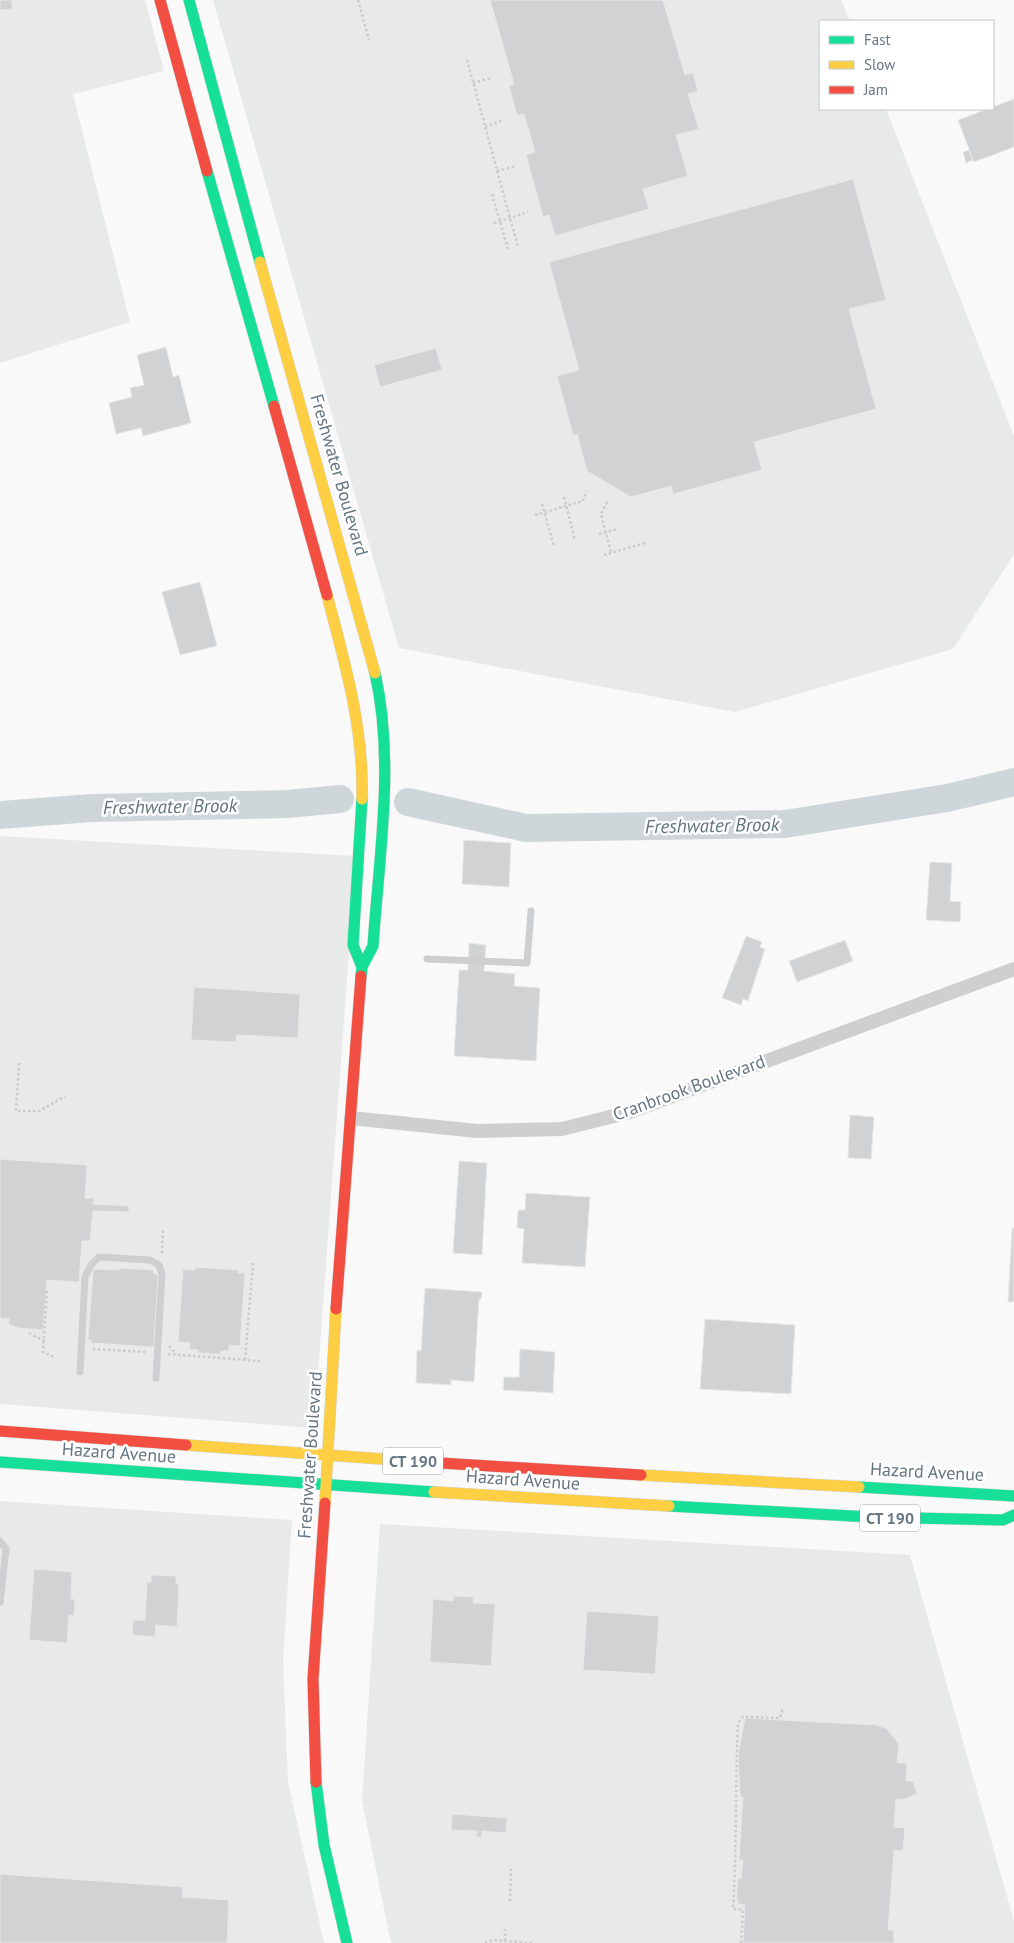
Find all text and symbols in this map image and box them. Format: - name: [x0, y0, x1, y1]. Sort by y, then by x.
- legend: [819, 20, 994, 110]
- text: Fast: [864, 30, 891, 49]
- text: Slow: [864, 55, 895, 74]
- text: Jam: [863, 80, 888, 99]
- street label: Freshwater Boulevard: [305, 391, 374, 558]
- water label: Freshwater Brook: [103, 793, 239, 819]
- water label: Freshwater Brook: [645, 812, 781, 838]
- street label: Cranbrook Boulevard: [610, 1049, 768, 1126]
- street label: Freshwater Boulevard: [292, 1371, 327, 1539]
- street label: Hazard Avenue: [61, 1437, 177, 1468]
- road number: CT 190: [383, 1448, 443, 1474]
- street label: Hazard Avenue: [869, 1457, 985, 1486]
- street label: Hazard Avenue: [465, 1464, 581, 1495]
- road number: CT 190: [860, 1505, 920, 1532]

